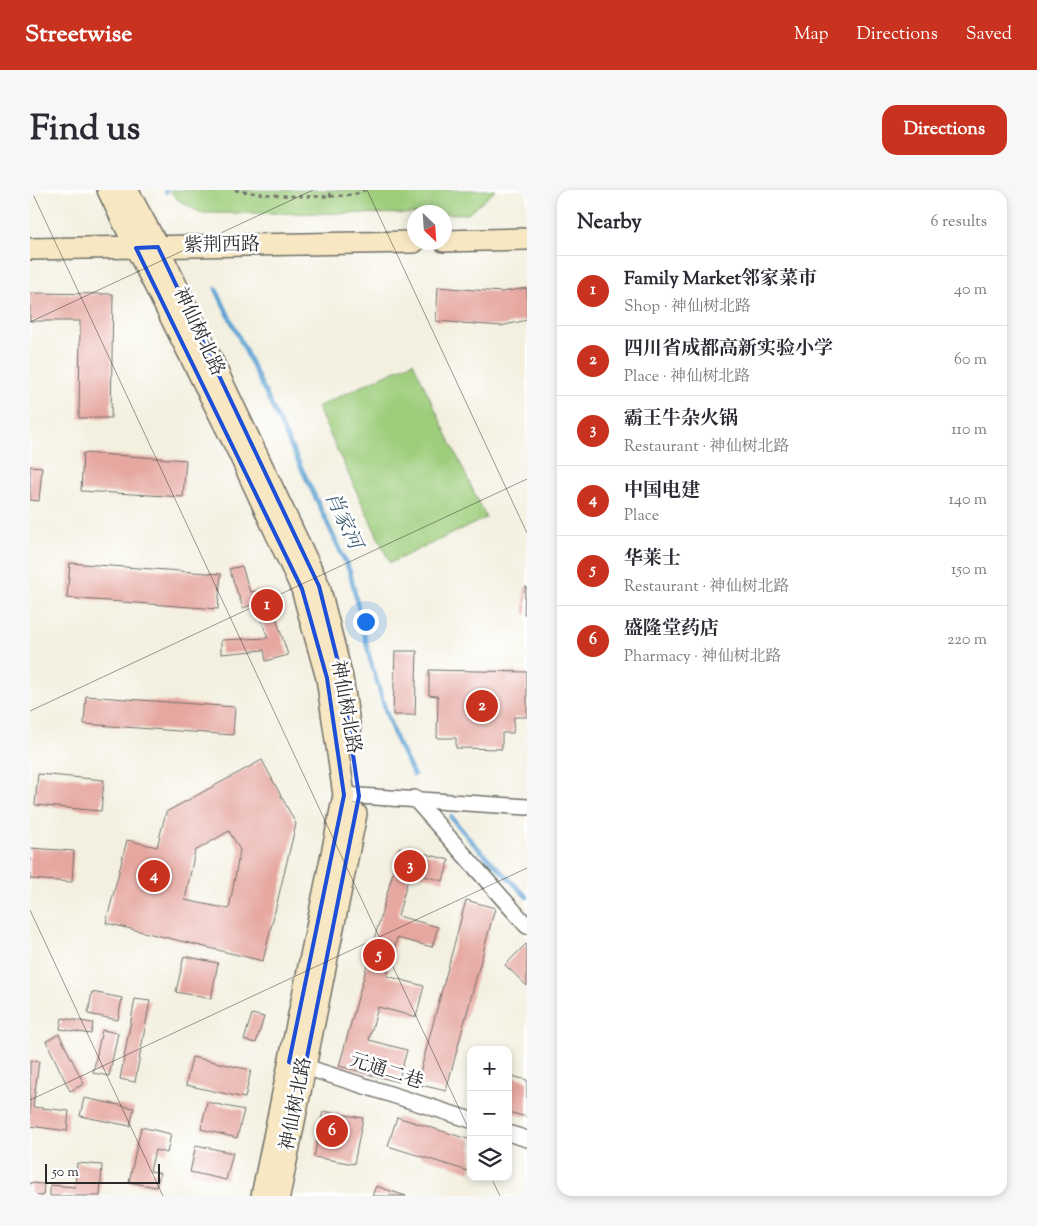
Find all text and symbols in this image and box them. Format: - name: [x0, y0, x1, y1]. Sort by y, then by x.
- text: Streetwise: [25, 18, 132, 52]
- text: Map: [794, 22, 829, 48]
- text: Directions: [857, 22, 938, 48]
- text: Saved: [966, 22, 1012, 48]
- text: Find us: [30, 105, 140, 156]
- button: Directions: [882, 105, 1007, 155]
- north arrow: [407, 205, 452, 250]
- text: Nearby: [577, 208, 642, 238]
- text: 6 results: [931, 211, 987, 234]
- street label: 紫荆西路: [184, 232, 260, 260]
- text: Family Market邻家菜市: [624, 266, 817, 293]
- text: 1: [590, 279, 596, 302]
- text: 40 m: [954, 279, 987, 302]
- street label: 神仙树北路: [166, 283, 230, 381]
- text: Shop · 神仙树北路: [624, 296, 751, 319]
- text: 四川省成都高新实验小学: [624, 336, 833, 363]
- text: 2: [589, 349, 597, 372]
- text: 60 m: [954, 349, 987, 372]
- text: Place · 神仙树北路: [624, 366, 750, 389]
- text: 霸王牛杂火锅: [624, 406, 738, 433]
- text: 3: [590, 419, 596, 442]
- text: 110 m: [951, 419, 987, 442]
- text: Restaurant · 神仙树北路: [624, 436, 790, 459]
- text: 中国电建: [624, 478, 700, 505]
- water label: 肖家河: [316, 488, 369, 557]
- text: 4: [589, 489, 597, 512]
- text: 140 m: [949, 489, 987, 512]
- text: Place: [624, 505, 659, 528]
- text: 华莱士: [624, 546, 681, 573]
- text: 5: [590, 559, 596, 582]
- text: 150 m: [951, 559, 987, 582]
- text: Restaurant · 神仙树北路: [624, 576, 790, 599]
- pin: 1: [251, 586, 283, 624]
- your location: [353, 609, 379, 635]
- text: 盛隆堂药店: [624, 616, 719, 643]
- text: 6: [589, 629, 597, 652]
- text: 220 m: [947, 629, 987, 652]
- text: Pharmacy · 神仙树北路: [624, 646, 782, 669]
- street label: 神仙树北路: [323, 658, 367, 756]
- pin: 2: [466, 687, 498, 725]
- pin: 3: [394, 847, 426, 885]
- pin: 4: [138, 857, 170, 895]
- pin: 5: [363, 936, 395, 974]
- map controls: [467, 1046, 512, 1181]
- button: +: [467, 1046, 512, 1091]
- street label: 元通二巷: [346, 1047, 426, 1097]
- street label: 神仙树北路: [275, 1055, 319, 1153]
- button: −: [467, 1091, 512, 1136]
- pin: 6: [316, 1112, 348, 1150]
- button: layers: [467, 1136, 512, 1181]
- scale bar: [45, 1161, 160, 1184]
- text: 50 m: [52, 1163, 79, 1183]

